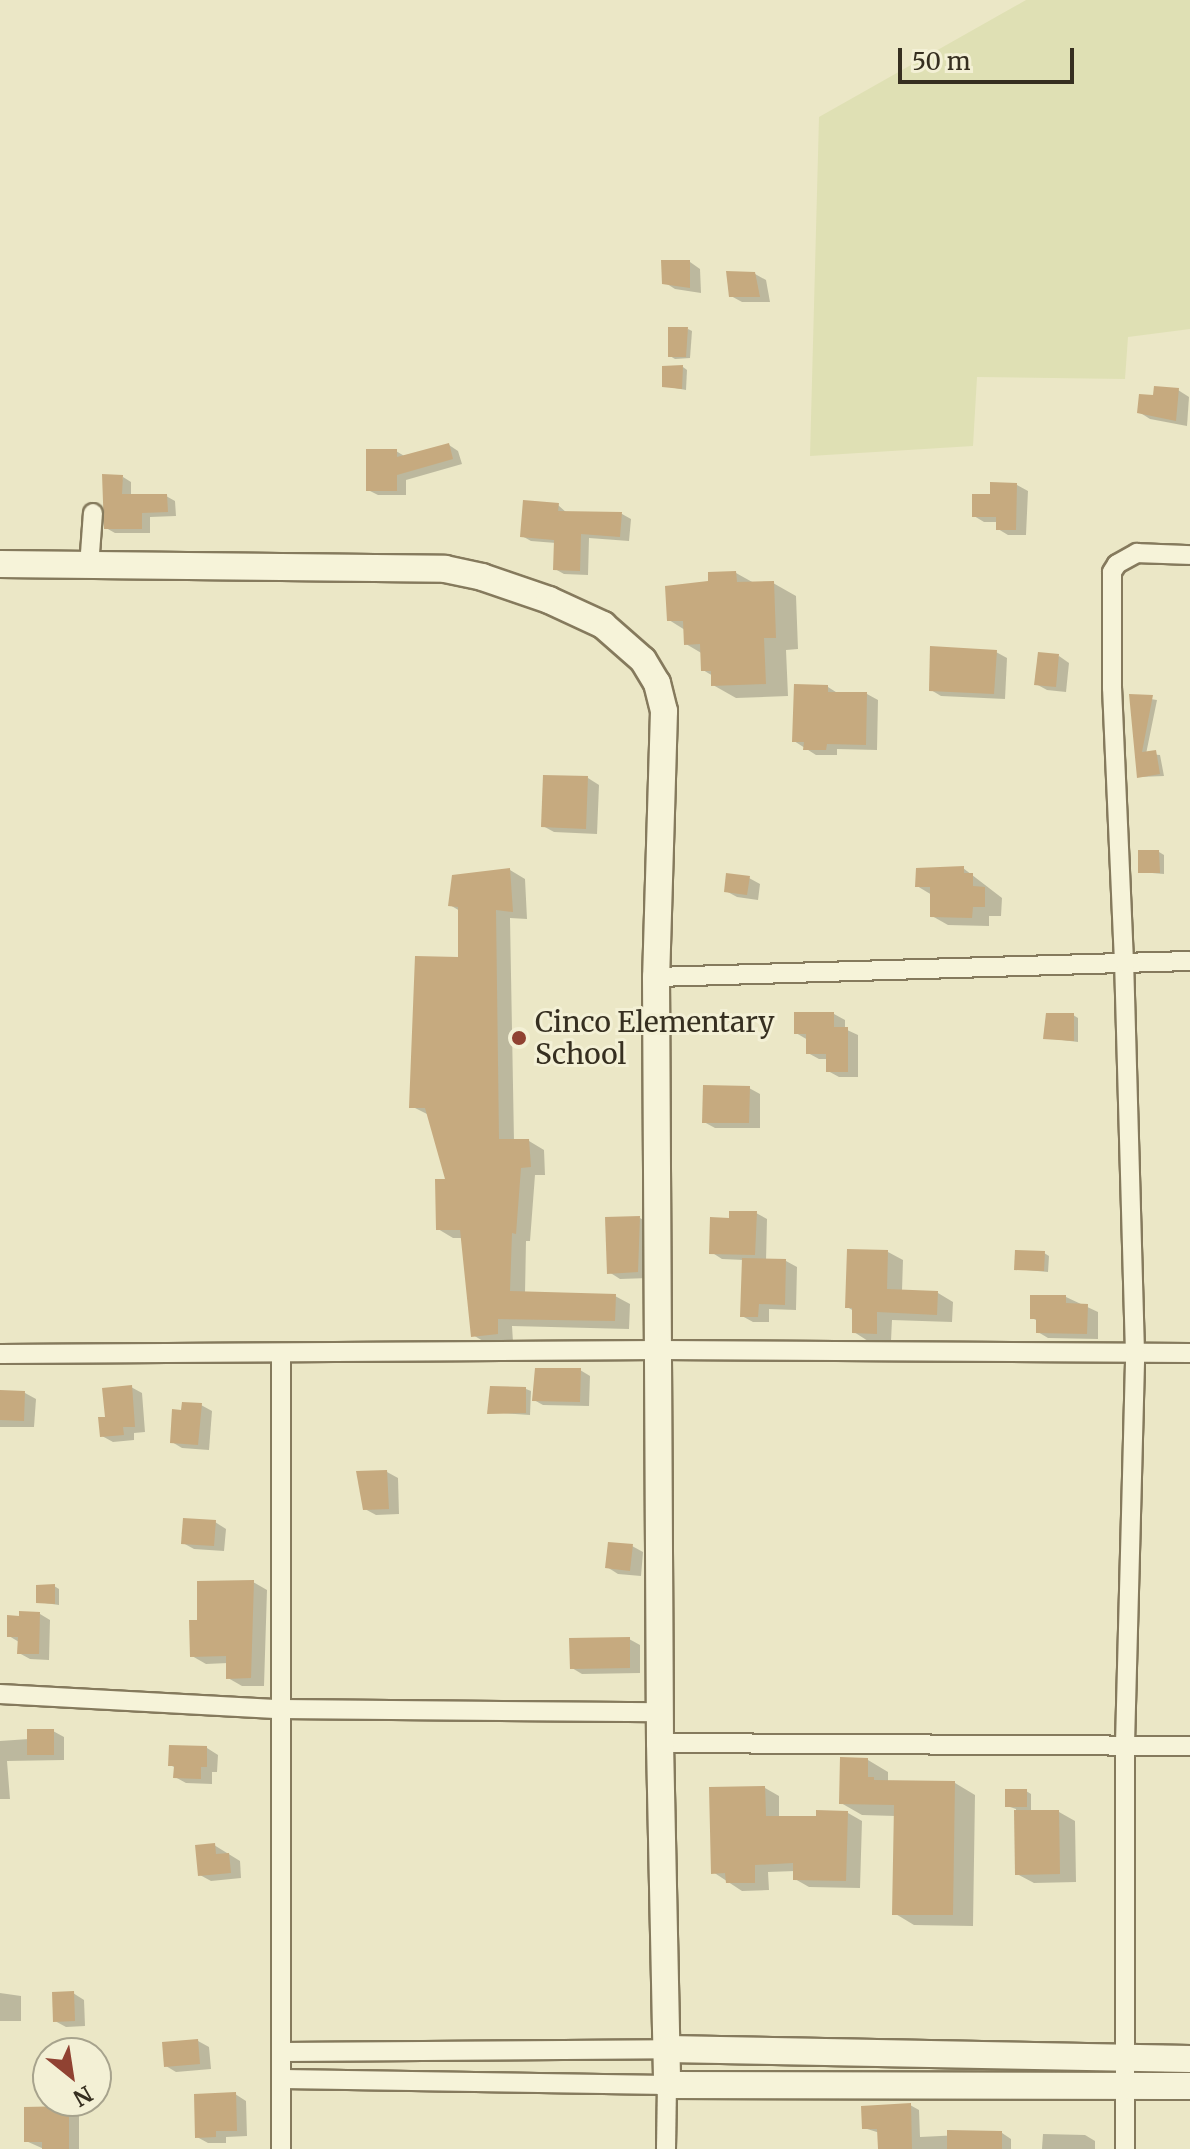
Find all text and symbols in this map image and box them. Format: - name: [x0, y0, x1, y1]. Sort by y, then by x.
- scale bar: [902, 32, 1078, 82]
- text: 50 m: [912, 46, 971, 77]
- place label: Cinco Elementary School: [535, 1005, 775, 1071]
- marker: Cinco Elementary School: [510, 1029, 528, 1047]
- north arrow: [32, 2037, 112, 2117]
- text: N: [68, 2080, 98, 2113]

